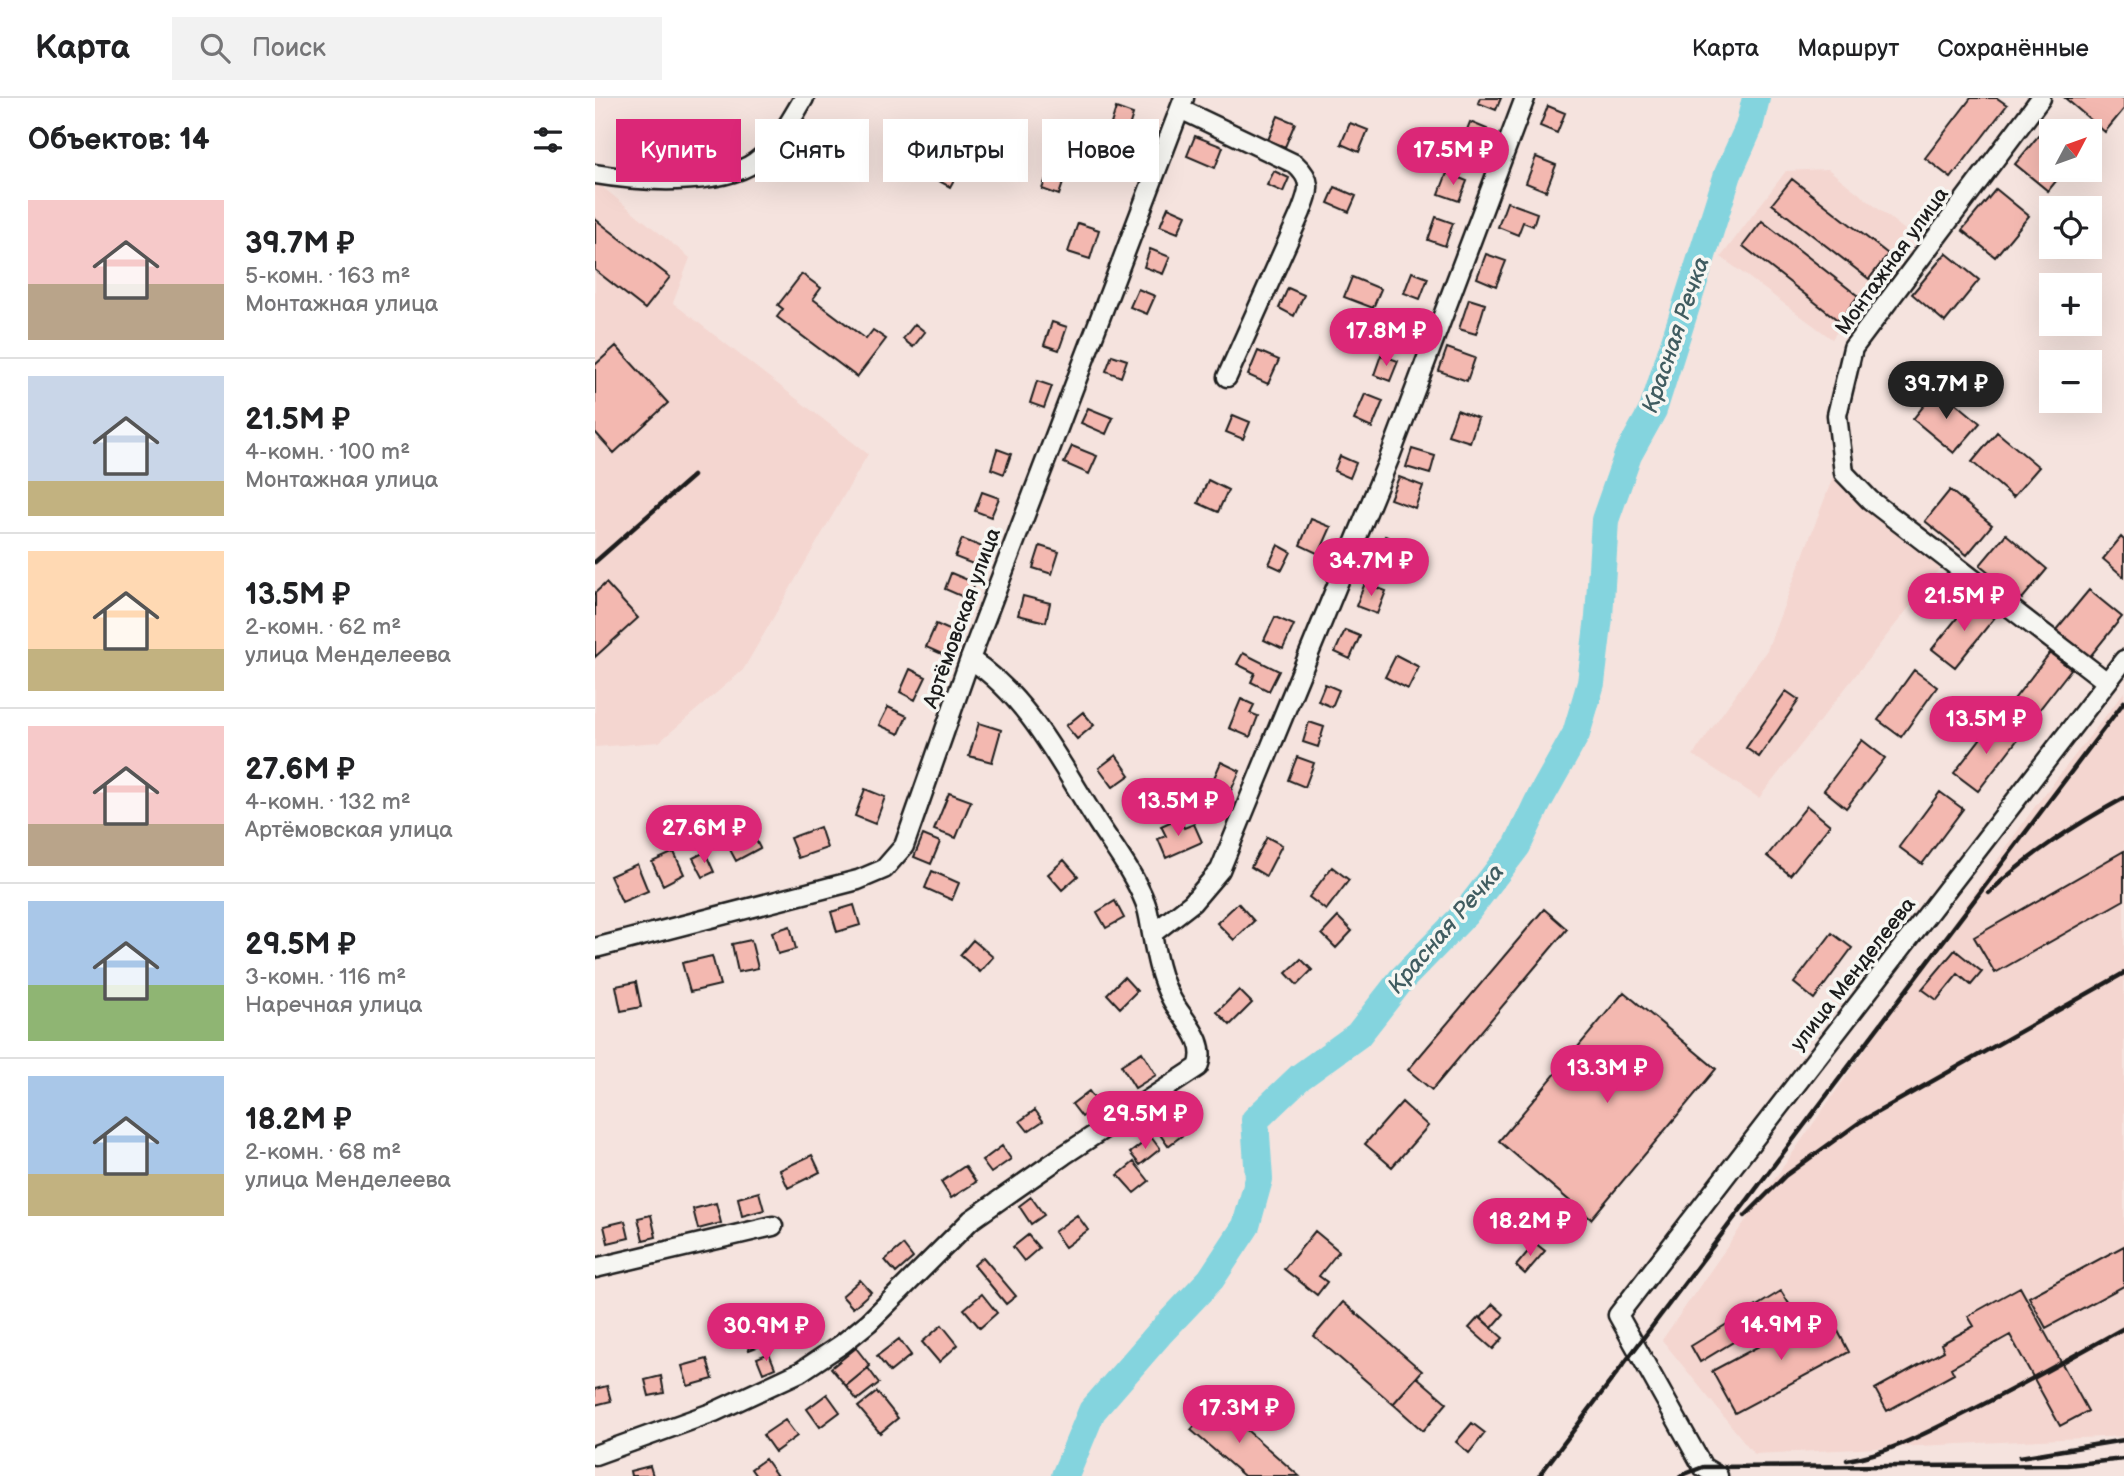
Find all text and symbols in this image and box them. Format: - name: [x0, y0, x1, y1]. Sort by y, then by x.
- search box: [172, 17, 662, 80]
- text: Карта: [35, 28, 130, 68]
- icon: search: [196, 29, 234, 67]
- text: Поиск: [252, 33, 326, 64]
- text: Карта: [1692, 34, 1759, 63]
- text: Маршрут: [1797, 34, 1899, 63]
- text: Сохранённые: [1937, 34, 2089, 63]
- chip: Купить: [616, 119, 741, 182]
- chip: Снять: [755, 119, 869, 182]
- chip: Фильтры: [883, 119, 1028, 182]
- chip: Новое: [1042, 119, 1159, 182]
- north arrow: [2039, 119, 2102, 182]
- map controls: [2039, 119, 2102, 413]
- icon: filters: [529, 121, 567, 159]
- text: Объектов: 14: [28, 122, 210, 158]
- pin: 17.5M ₽: [1388, 127, 1518, 187]
- text: 17.5M ₽: [1413, 136, 1493, 164]
- street label: Монтажная улица: [1830, 182, 1954, 340]
- button: locate: [2039, 196, 2102, 259]
- text: 39.7M ₽: [245, 226, 355, 262]
- icon: home: [84, 228, 168, 312]
- water label: Красная Речка: [1636, 253, 1716, 417]
- text: 5-комн. · 163 m²: [245, 262, 410, 290]
- button: +: [2039, 273, 2102, 336]
- text: Монтажная улица: [245, 290, 438, 318]
- pin: 17.8M ₽: [1321, 308, 1451, 368]
- text: 17.8M ₽: [1346, 317, 1426, 345]
- button: −: [2039, 350, 2102, 413]
- pin: 39.7M ₽: [1881, 362, 2011, 421]
- text: 39.7M ₽: [1904, 370, 1988, 398]
- text: 21.5M ₽: [245, 402, 350, 438]
- icon: home: [84, 404, 168, 488]
- text: 4-комн. · 100 m²: [245, 438, 410, 466]
- text: Монтажная улица: [245, 466, 438, 494]
- street label: Артёмовская улица: [917, 524, 1006, 712]
- pin: 34.7M ₽: [1306, 538, 1436, 598]
- text: 34.7M ₽: [1329, 547, 1413, 575]
- pin: 21.5M ₽: [1899, 574, 2029, 633]
- text: 13.5M ₽: [245, 577, 350, 613]
- icon: home: [84, 579, 168, 663]
- text: 21.5M ₽: [1924, 582, 2004, 610]
- text: 2-комн. · 62 m²: [245, 613, 401, 641]
- text: улица Менделеева: [245, 641, 451, 669]
- pin: 13.5M ₽: [1921, 696, 2051, 756]
- text: 13.5M ₽: [1946, 705, 2026, 733]
- text: 27.6M ₽: [245, 752, 355, 788]
- icon: home: [84, 754, 168, 838]
- pin: 13.5M ₽: [1113, 778, 1243, 838]
- text: 13.5M ₽: [1138, 787, 1218, 815]
- text: 4-комн. · 132 m²: [245, 788, 411, 816]
- pin: 27.6M ₽: [639, 806, 769, 865]
- text: 27.6M ₽: [662, 814, 746, 842]
- text: Артёмовская улица: [245, 816, 453, 844]
- water label: Красная Речка: [1382, 858, 1510, 1000]
- street label: улица Менделеева: [1785, 892, 1921, 1056]
- text: 29.5M ₽: [245, 927, 356, 963]
- icon: home: [84, 929, 168, 1013]
- text: 3-комн. · 116 m²: [245, 963, 406, 991]
- text: Наречная улица: [245, 991, 423, 1019]
- pin: 13.3M ₽: [1542, 1046, 1672, 1105]
- text: 13.3M ₽: [1566, 1054, 1648, 1082]
- pin: 29.5M ₽: [1080, 1091, 1210, 1151]
- text: 29.5M ₽: [1102, 1100, 1188, 1128]
- text: 18.2M ₽: [245, 1102, 352, 1138]
- icon: home: [84, 1104, 168, 1188]
- text: 2-комн. · 68 m²: [245, 1138, 401, 1166]
- text: улица Менделеева: [245, 1166, 451, 1194]
- pin: 18.2M ₽: [1465, 1198, 1595, 1258]
- text: 18.2M ₽: [1489, 1207, 1571, 1235]
- pin: 14.9M ₽: [1716, 1302, 1846, 1362]
- pin: 30.9M ₽: [701, 1304, 831, 1363]
- text: 14.9M ₽: [1740, 1311, 1822, 1339]
- text: 30.9M ₽: [723, 1312, 809, 1340]
- pin: 17.3M ₽: [1174, 1386, 1304, 1445]
- text: 17.3M ₽: [1199, 1394, 1279, 1422]

